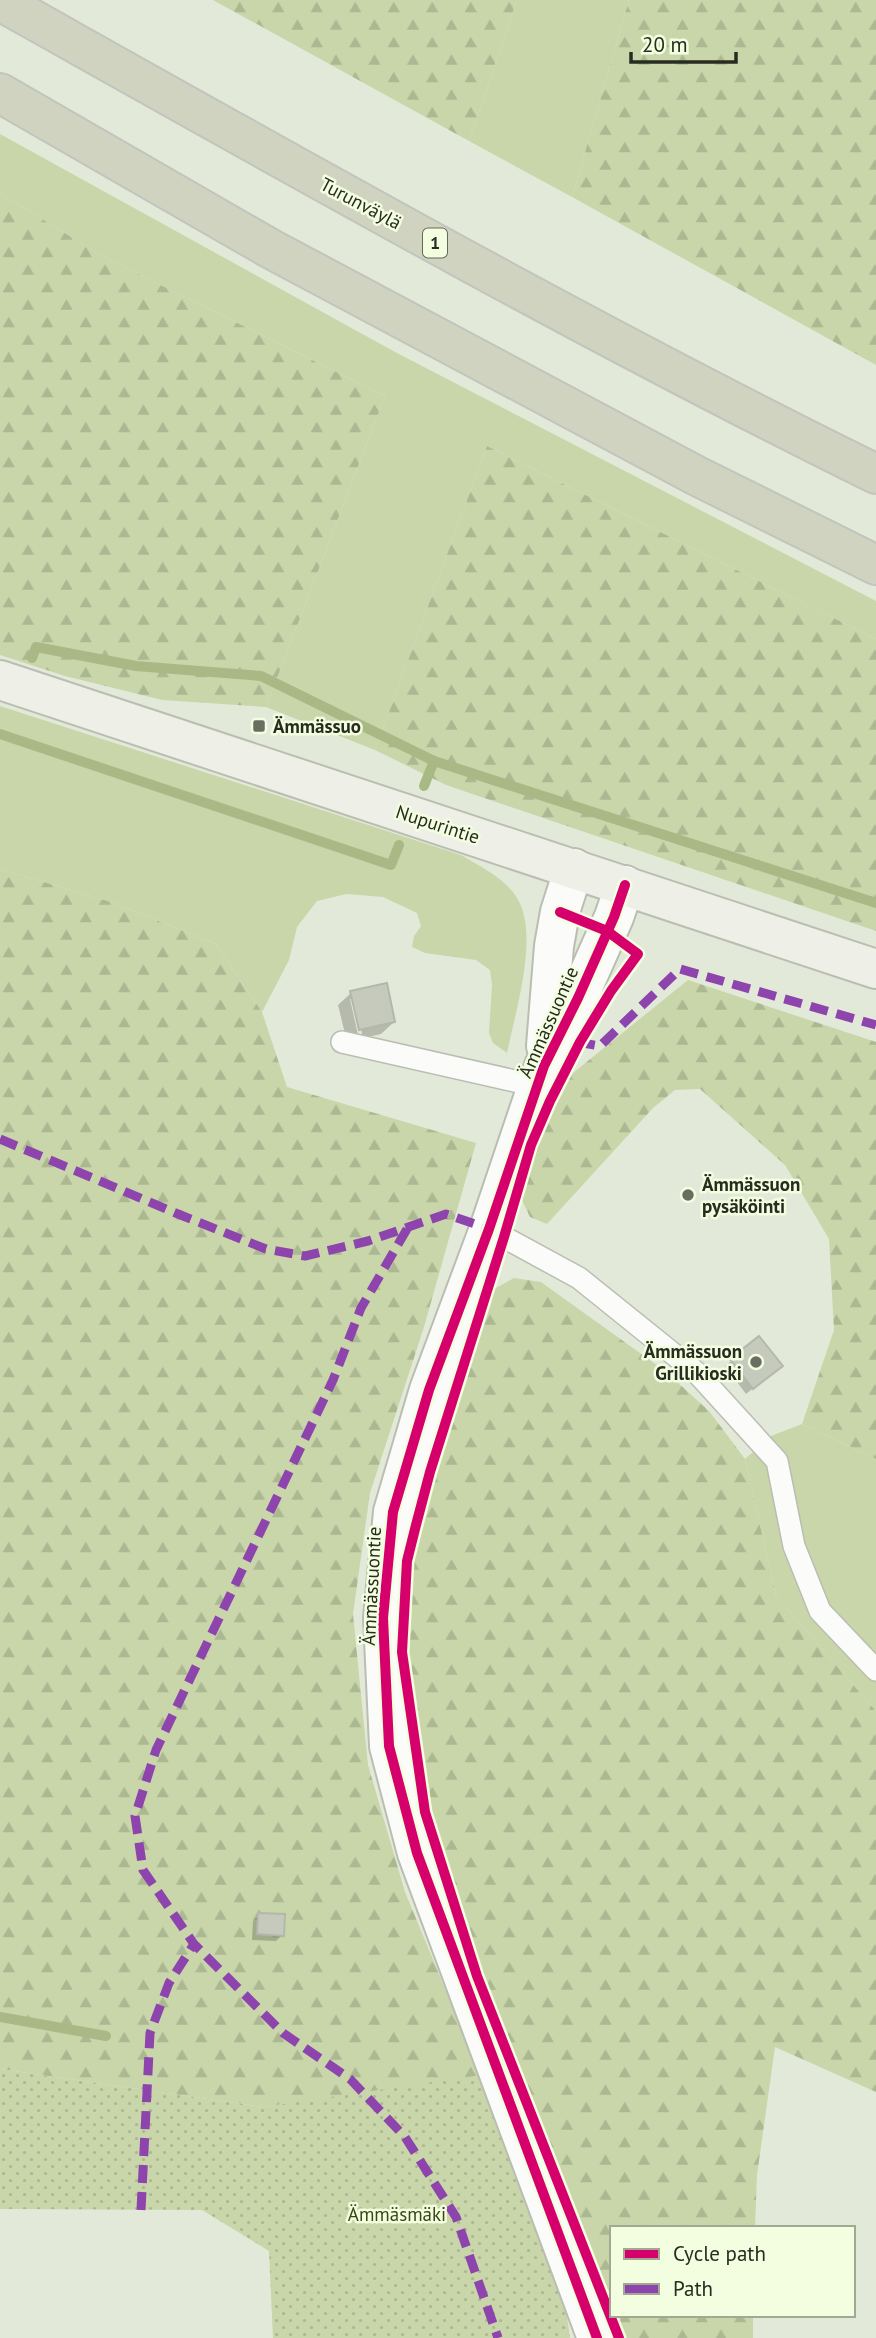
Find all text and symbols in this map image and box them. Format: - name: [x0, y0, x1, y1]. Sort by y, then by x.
- scale bar: [631, 21, 736, 65]
- text: 20 m: [642, 31, 688, 58]
- street label: Turunväylä: [316, 172, 406, 234]
- road number: 1: [423, 229, 447, 258]
- place label: Ämmässuo: [273, 714, 361, 738]
- marker: Ämmässuo: [251, 718, 267, 734]
- street label: Nupurintie: [393, 799, 483, 849]
- street label: Ämmässuontie: [513, 963, 583, 1081]
- place label: Ämmässuon pysäköinti: [702, 1172, 800, 1218]
- marker: Ämmässuon pysäköinti: [680, 1187, 696, 1203]
- place label: Ämmässuon Grillikioski: [644, 1339, 742, 1385]
- marker: Ämmässuon Grillikioski: [748, 1354, 764, 1370]
- street label: Ämmässuontie: [356, 1526, 386, 1646]
- park label: Ämmäsmäki: [348, 2202, 446, 2226]
- legend: [610, 2226, 855, 2317]
- text: Cycle path: [673, 2240, 766, 2267]
- text: Path: [673, 2275, 713, 2302]

